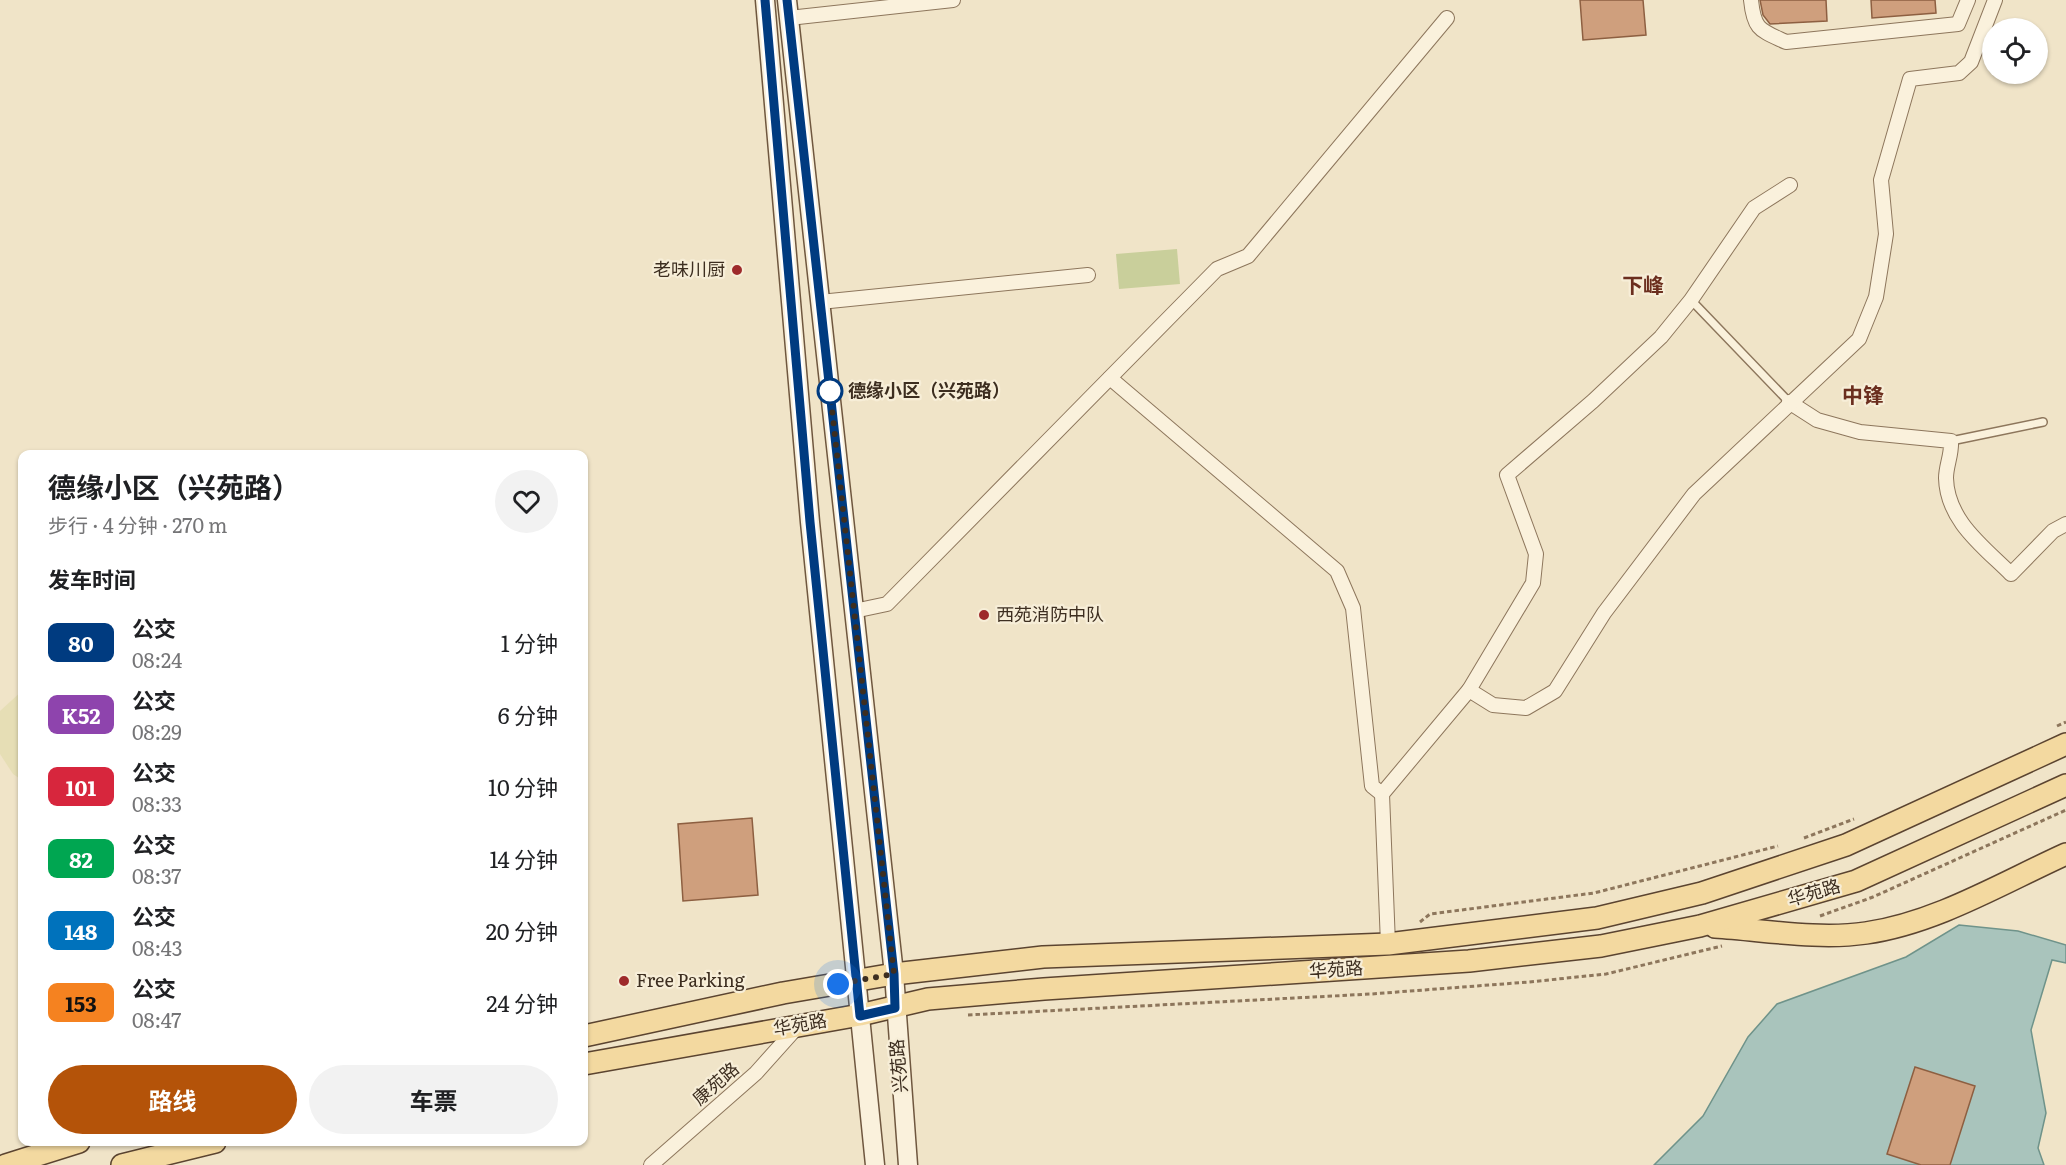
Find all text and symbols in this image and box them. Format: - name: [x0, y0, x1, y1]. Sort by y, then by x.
- map controls: [1982, 18, 2048, 84]
- button: locate: [1982, 18, 2048, 84]
- place label: 老味川厨: [653, 255, 725, 282]
- marker: 老味川厨: [730, 263, 744, 277]
- district label: 下峰: [1622, 268, 1664, 299]
- place label: 德缘小区（兴苑路）: [848, 376, 1010, 403]
- marker: 德缘小区（兴苑路）: [817, 378, 843, 404]
- district label: 中锋: [1842, 378, 1884, 409]
- text: 德缘小区（兴苑路）: [48, 465, 300, 507]
- button: heart: [495, 470, 558, 533]
- text: 步行 · 4 分钟 · 270 m: [48, 509, 227, 539]
- text: 发车时间: [48, 562, 136, 595]
- place label: 西苑消防中队: [996, 600, 1104, 627]
- marker: 西苑消防中队: [977, 608, 991, 622]
- text: 公交: [132, 611, 176, 644]
- text: 1 分钟: [501, 626, 558, 659]
- text: 80: [68, 627, 94, 658]
- text: 08:24: [132, 644, 182, 674]
- text: 公交: [132, 683, 176, 716]
- text: 6 分钟: [498, 698, 558, 731]
- text: K52: [62, 699, 100, 730]
- text: 08:29: [132, 716, 182, 746]
- text: 公交: [132, 755, 176, 788]
- text: 10 分钟: [488, 770, 558, 803]
- text: 101: [66, 771, 96, 802]
- text: 08:33: [132, 788, 182, 818]
- text: 公交: [132, 827, 176, 860]
- text: 14 分钟: [489, 842, 558, 875]
- text: 82: [69, 843, 93, 874]
- text: 08:37: [132, 860, 181, 890]
- street label: 华苑路: [1784, 871, 1843, 912]
- text: 公交: [132, 899, 176, 932]
- text: 20 分钟: [486, 914, 558, 947]
- text: 148: [65, 915, 97, 946]
- text: 08:43: [132, 932, 183, 962]
- street label: 华苑路: [1308, 953, 1364, 984]
- place label: Free Parking: [636, 966, 746, 993]
- your location: [823, 969, 853, 999]
- text: 公交: [132, 971, 176, 1004]
- marker: Free Parking: [617, 974, 631, 988]
- text: 24 分钟: [486, 986, 558, 1019]
- text: 153: [65, 987, 97, 1018]
- text: 08:47: [132, 1004, 181, 1034]
- street label: 华苑路: [771, 1006, 829, 1042]
- street label: 兴苑路: [882, 1038, 913, 1094]
- street label: 康苑路: [686, 1055, 744, 1111]
- button: 路线: [48, 1065, 297, 1134]
- button: 车票: [309, 1065, 558, 1134]

